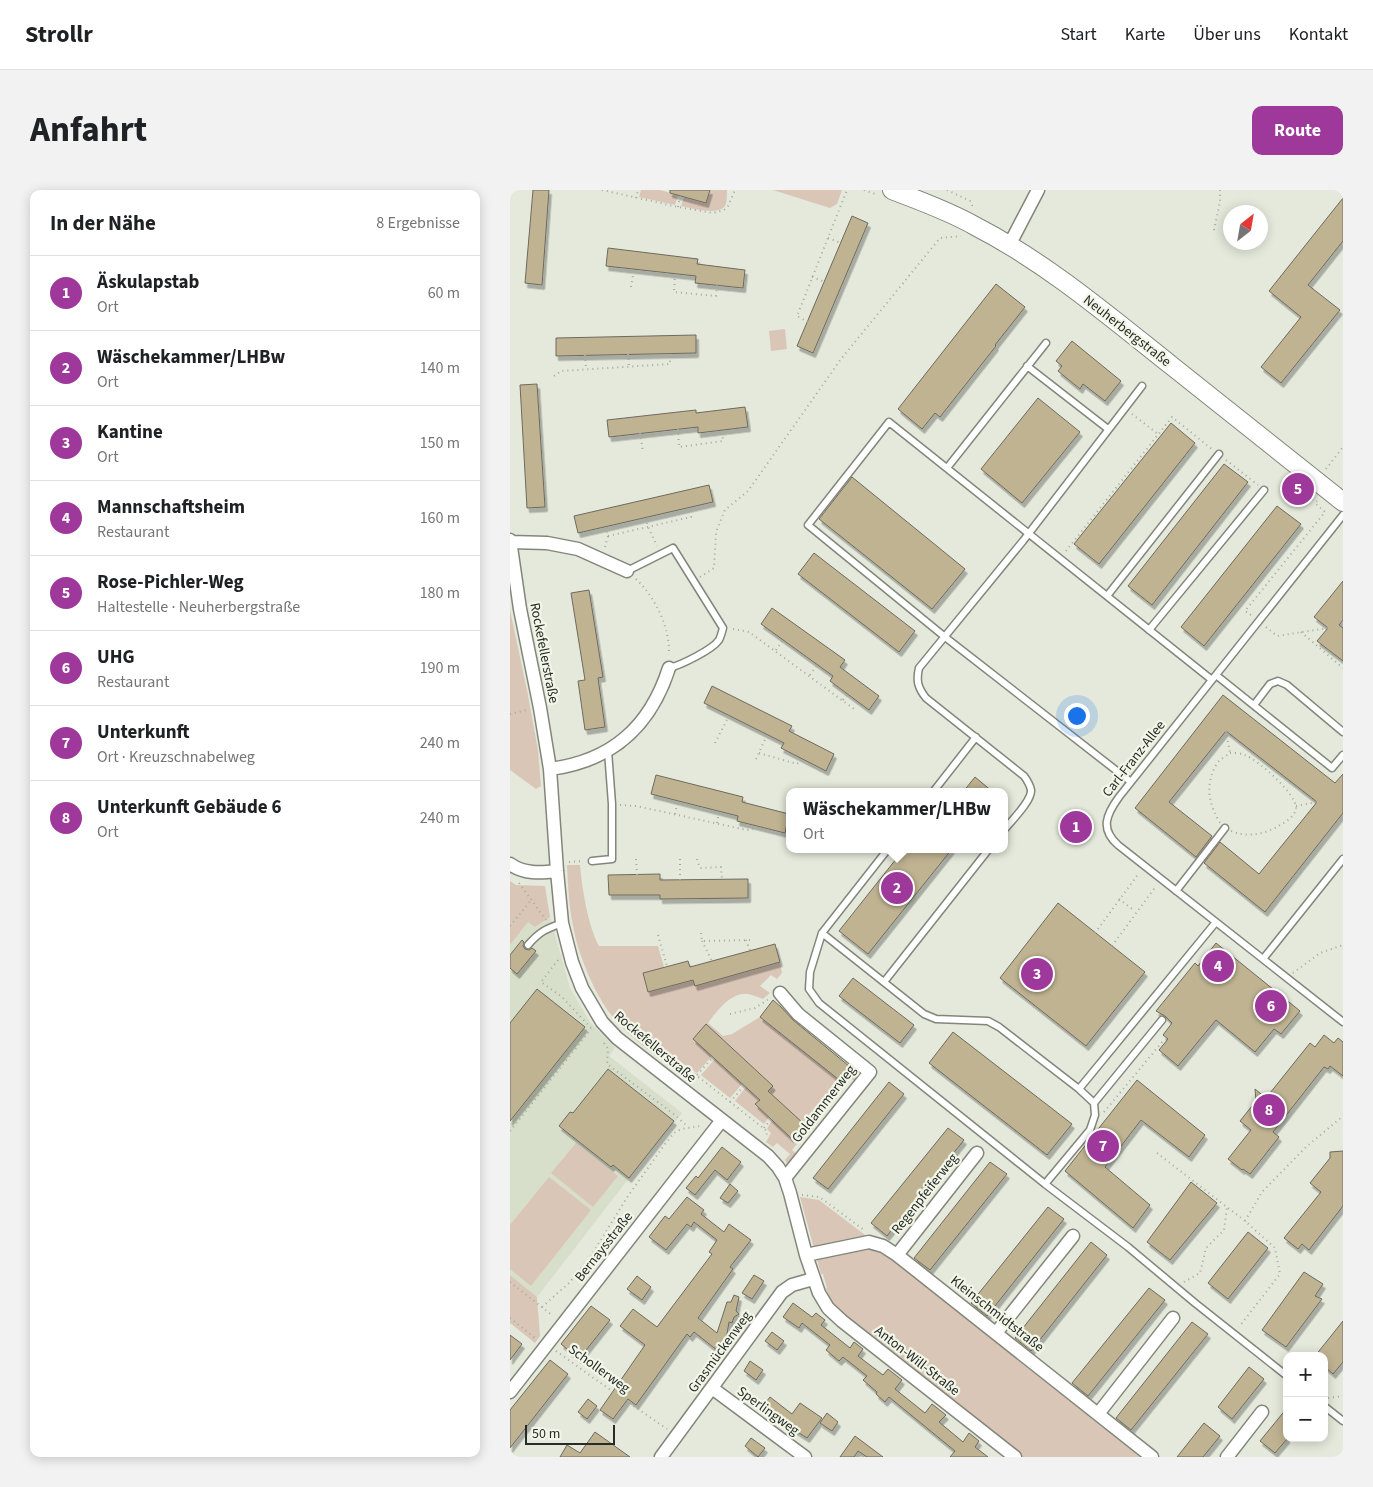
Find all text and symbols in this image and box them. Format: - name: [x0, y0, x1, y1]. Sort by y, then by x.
- text: Strollr: [25, 17, 93, 52]
- text: Start: [1060, 22, 1097, 47]
- text: Karte: [1125, 22, 1165, 47]
- text: Über uns: [1193, 22, 1261, 47]
- text: Kontakt: [1289, 22, 1348, 47]
- text: Anfahrt: [30, 105, 147, 155]
- button: Route: [1252, 106, 1343, 155]
- north arrow: [1223, 205, 1268, 250]
- text: In der Nähe: [50, 208, 156, 238]
- text: 8 Ergebnisse: [376, 212, 460, 234]
- text: Äskulapstab: [97, 269, 200, 296]
- text: 1: [62, 282, 70, 304]
- text: 60 m: [428, 282, 460, 304]
- street label: Neuherbergstraße: [1079, 290, 1175, 372]
- text: Ort: [97, 296, 119, 318]
- text: Wäschekammer/LHBw: [97, 344, 285, 371]
- text: 2: [62, 357, 70, 379]
- text: 140 m: [420, 357, 460, 379]
- text: Ort: [97, 371, 119, 393]
- text: Kantine: [97, 419, 163, 446]
- text: 3: [62, 432, 70, 454]
- text: 150 m: [420, 432, 460, 454]
- text: Ort: [97, 446, 119, 468]
- pin: 5: [1282, 470, 1314, 508]
- text: Mannschaftsheim: [97, 494, 245, 521]
- text: 4: [62, 507, 70, 529]
- text: 160 m: [420, 507, 460, 529]
- text: Restaurant: [97, 521, 170, 543]
- text: Rose-Pichler-Weg: [97, 569, 244, 596]
- text: 5: [62, 582, 70, 604]
- text: 180 m: [420, 582, 460, 604]
- text: Haltestelle · Neuherbergstraße: [97, 596, 300, 618]
- street label: Rockefellerstraße: [524, 601, 564, 705]
- text: UHG: [97, 644, 135, 671]
- text: 6: [62, 657, 70, 679]
- text: 190 m: [420, 657, 460, 679]
- text: Restaurant: [97, 671, 170, 693]
- your location: [1064, 703, 1090, 729]
- street label: Carl-Franz-Allee: [1098, 716, 1170, 802]
- text: Unterkunft: [97, 719, 190, 746]
- text: 7: [62, 732, 70, 754]
- text: 240 m: [420, 732, 460, 754]
- text: Ort · Kreuzschnabelweg: [97, 746, 255, 768]
- popup: [786, 788, 1008, 853]
- text: Unterkunft Gebäude 6: [97, 794, 281, 821]
- text: Wäschekammer/LHBw: [803, 796, 991, 823]
- text: 8: [62, 807, 70, 829]
- text: 240 m: [420, 807, 460, 829]
- pin: 1: [1060, 808, 1092, 846]
- text: Ort: [97, 821, 119, 843]
- text: Ort: [803, 823, 825, 845]
- pin: 2: [881, 869, 913, 907]
- pin: 4: [1202, 947, 1234, 985]
- pin: 3: [1021, 955, 1053, 993]
- pin: 6: [1255, 987, 1287, 1025]
- street label: Rockefellerstraße: [609, 1007, 701, 1087]
- street label: Goldammerweg: [787, 1061, 861, 1147]
- pin: 8: [1253, 1091, 1285, 1129]
- pin: 7: [1087, 1127, 1119, 1165]
- street label: Regenpfeiferweg: [887, 1149, 963, 1239]
- street label: Bernaysstraße: [570, 1208, 638, 1286]
- street label: Kleinschmidtstraße: [946, 1271, 1048, 1357]
- street label: Grasmückenweg: [683, 1307, 757, 1397]
- street label: Anton-Will-Straße: [870, 1321, 964, 1401]
- street label: Schollerweg: [564, 1340, 634, 1398]
- map controls: [1283, 1352, 1328, 1442]
- button: +: [1283, 1352, 1328, 1397]
- street label: Sperlingweg: [733, 1382, 803, 1440]
- button: −: [1283, 1397, 1328, 1442]
- scale bar: [525, 1422, 615, 1445]
- text: 50 m: [532, 1424, 560, 1444]

